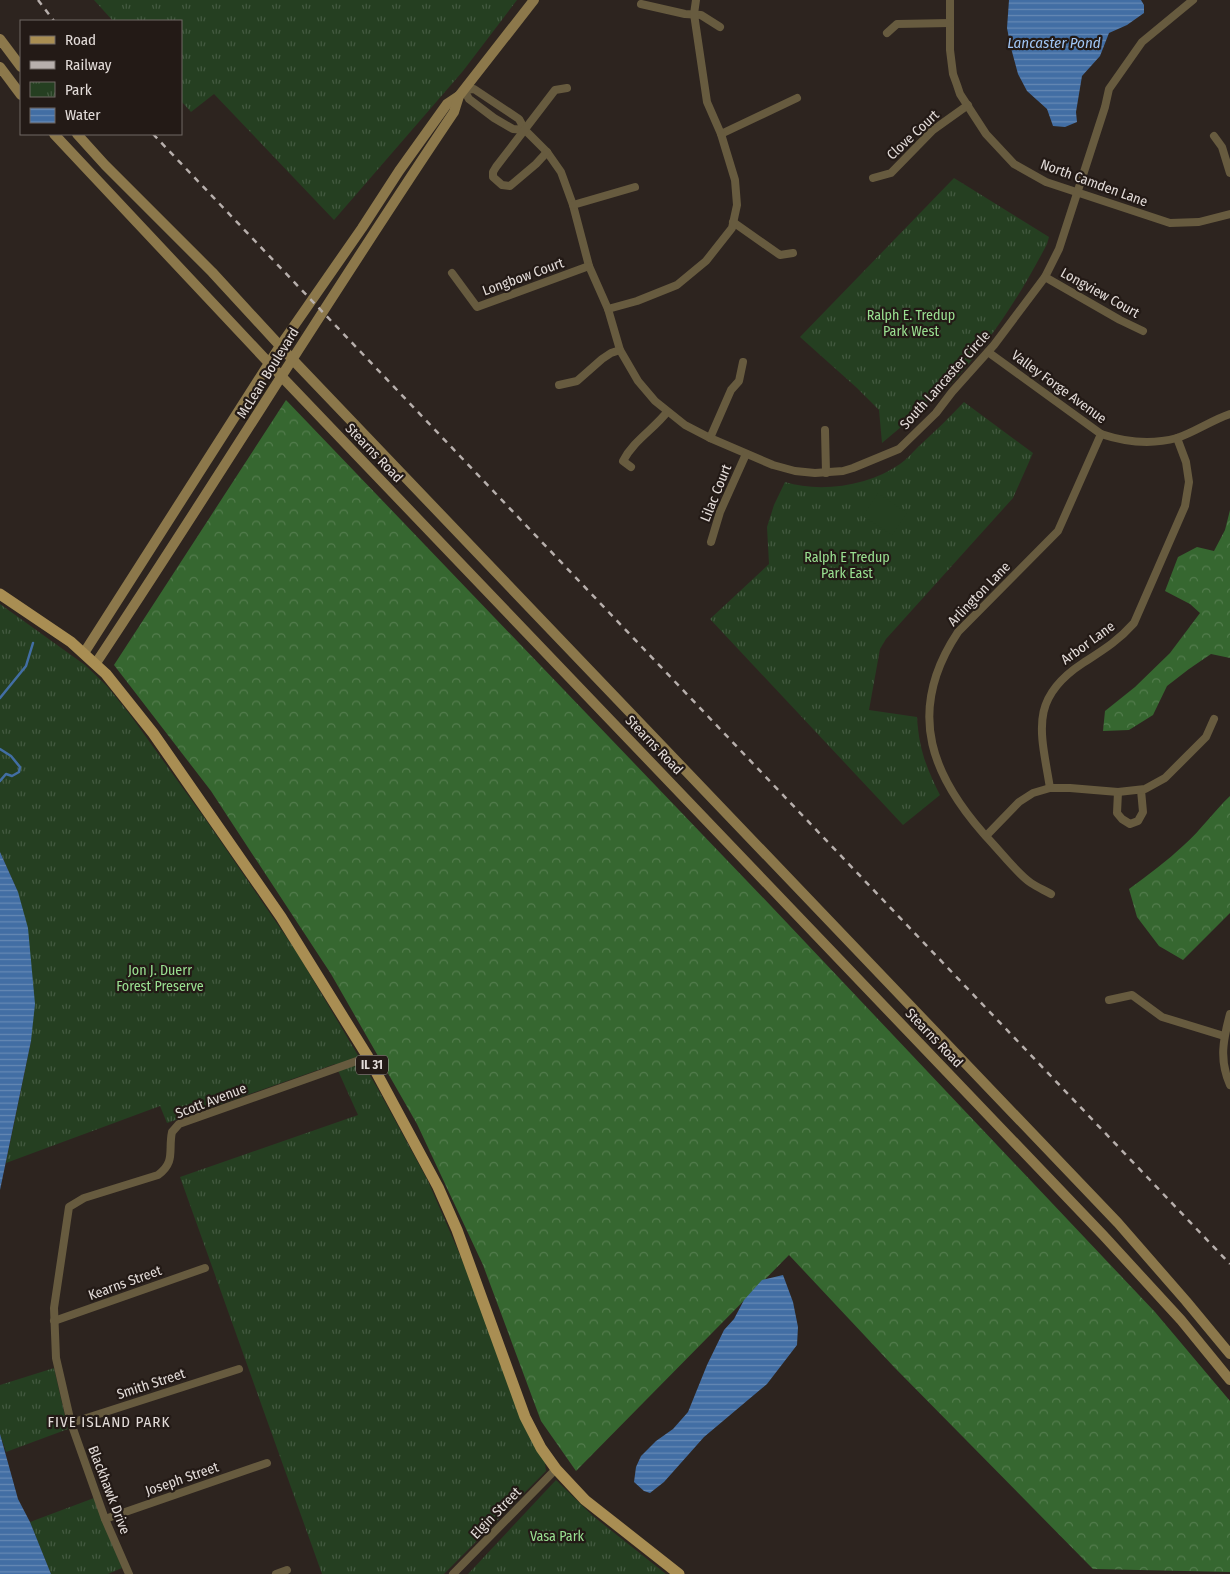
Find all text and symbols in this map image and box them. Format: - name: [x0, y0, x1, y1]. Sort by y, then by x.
- legend: [20, 20, 182, 135]
- text: Road: [65, 31, 96, 49]
- water label: Lancaster Pond: [1007, 34, 1101, 52]
- text: Railway: [65, 56, 112, 74]
- text: Park: [65, 81, 92, 99]
- text: Water: [65, 106, 101, 124]
- street label: Clove Court: [883, 106, 943, 163]
- street label: North Camden Lane: [1038, 156, 1150, 210]
- street label: Longbow Court: [480, 254, 566, 300]
- street label: Longview Court: [1058, 264, 1143, 322]
- park label: Ralph E. Tredup Park West: [867, 307, 955, 340]
- street label: McLean Boulevard: [233, 324, 303, 422]
- street label: South Lancaster Circle: [896, 327, 994, 433]
- street label: Valley Forge Avenue: [1008, 347, 1110, 427]
- street label: Stearns Road: [342, 420, 406, 486]
- street label: Lilac Court: [697, 461, 735, 524]
- park label: Ralph E Tredup Park East: [804, 549, 890, 582]
- street label: Arlington Lane: [944, 558, 1014, 630]
- street label: Arbor Lane: [1058, 618, 1118, 668]
- street label: Stearns Road: [622, 712, 686, 778]
- park label: Jon J. Duerr Forest Preserve: [116, 962, 204, 995]
- street label: Stearns Road: [902, 1005, 966, 1071]
- road number: IL 31: [356, 1056, 388, 1074]
- street label: Scott Avenue: [173, 1080, 249, 1122]
- street label: Kearns Street: [86, 1262, 164, 1304]
- street label: Smith Street: [115, 1365, 188, 1403]
- district label: FIVE ISLAND PARK: [48, 1413, 170, 1431]
- street label: Blackhawk Drive: [84, 1443, 134, 1537]
- street label: Joseph Street: [143, 1458, 221, 1500]
- street label: Elgin Street: [467, 1483, 525, 1542]
- park label: Vasa Park: [530, 1528, 585, 1545]

